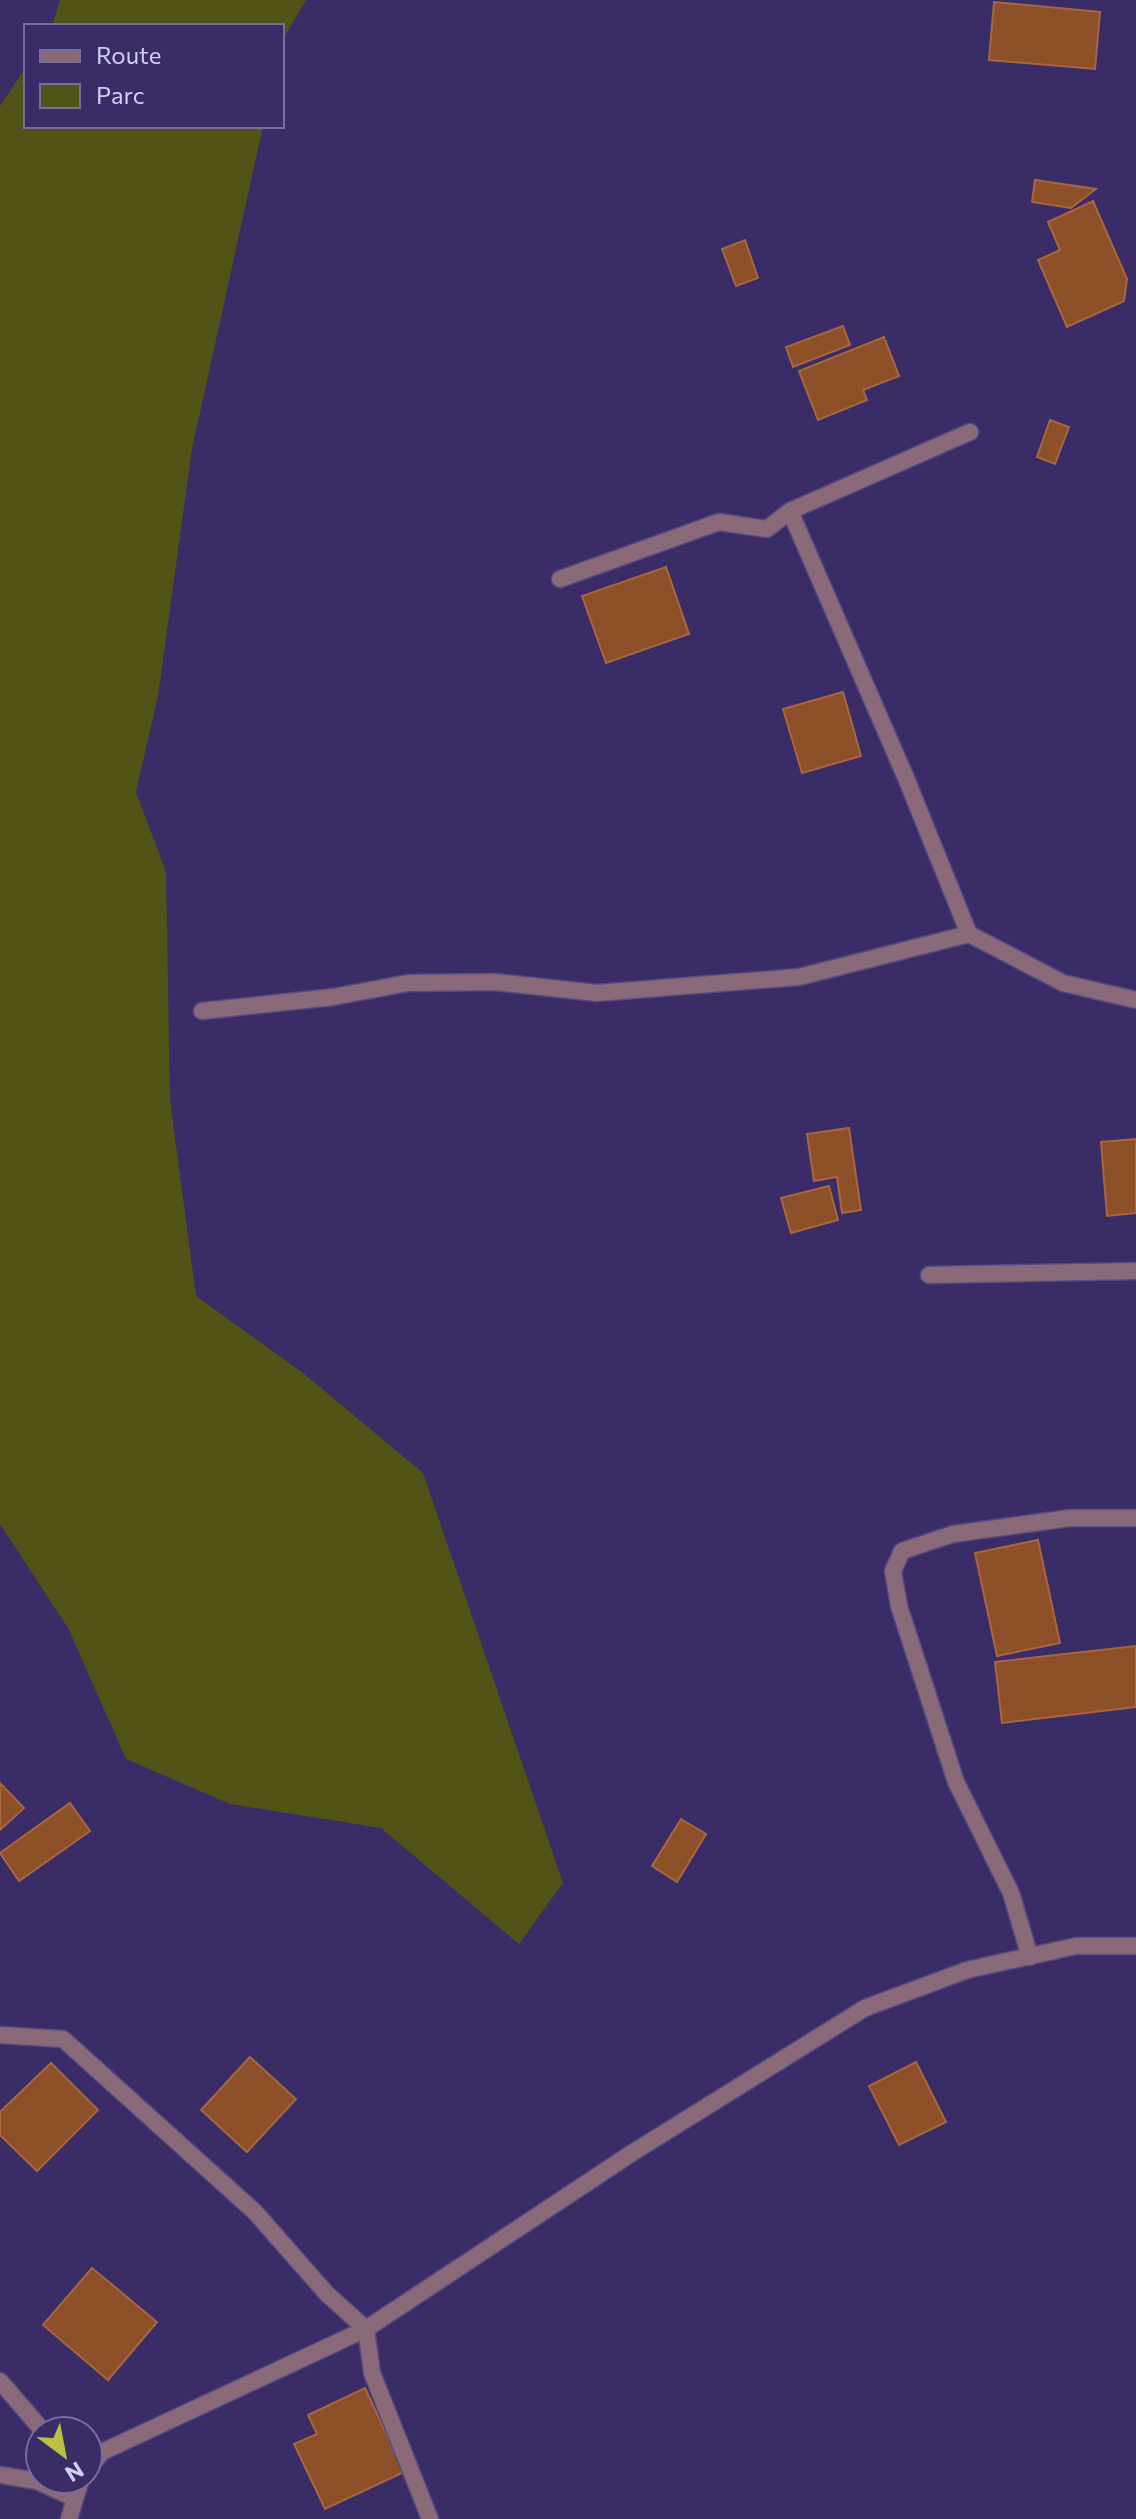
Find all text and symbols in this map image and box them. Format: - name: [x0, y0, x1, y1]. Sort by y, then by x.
- legend: [24, 24, 284, 128]
- text: Route: [96, 40, 161, 69]
- text: Parc: [96, 80, 145, 109]
- north arrow: [24, 2415, 104, 2495]
- text: N: [61, 2457, 89, 2488]

